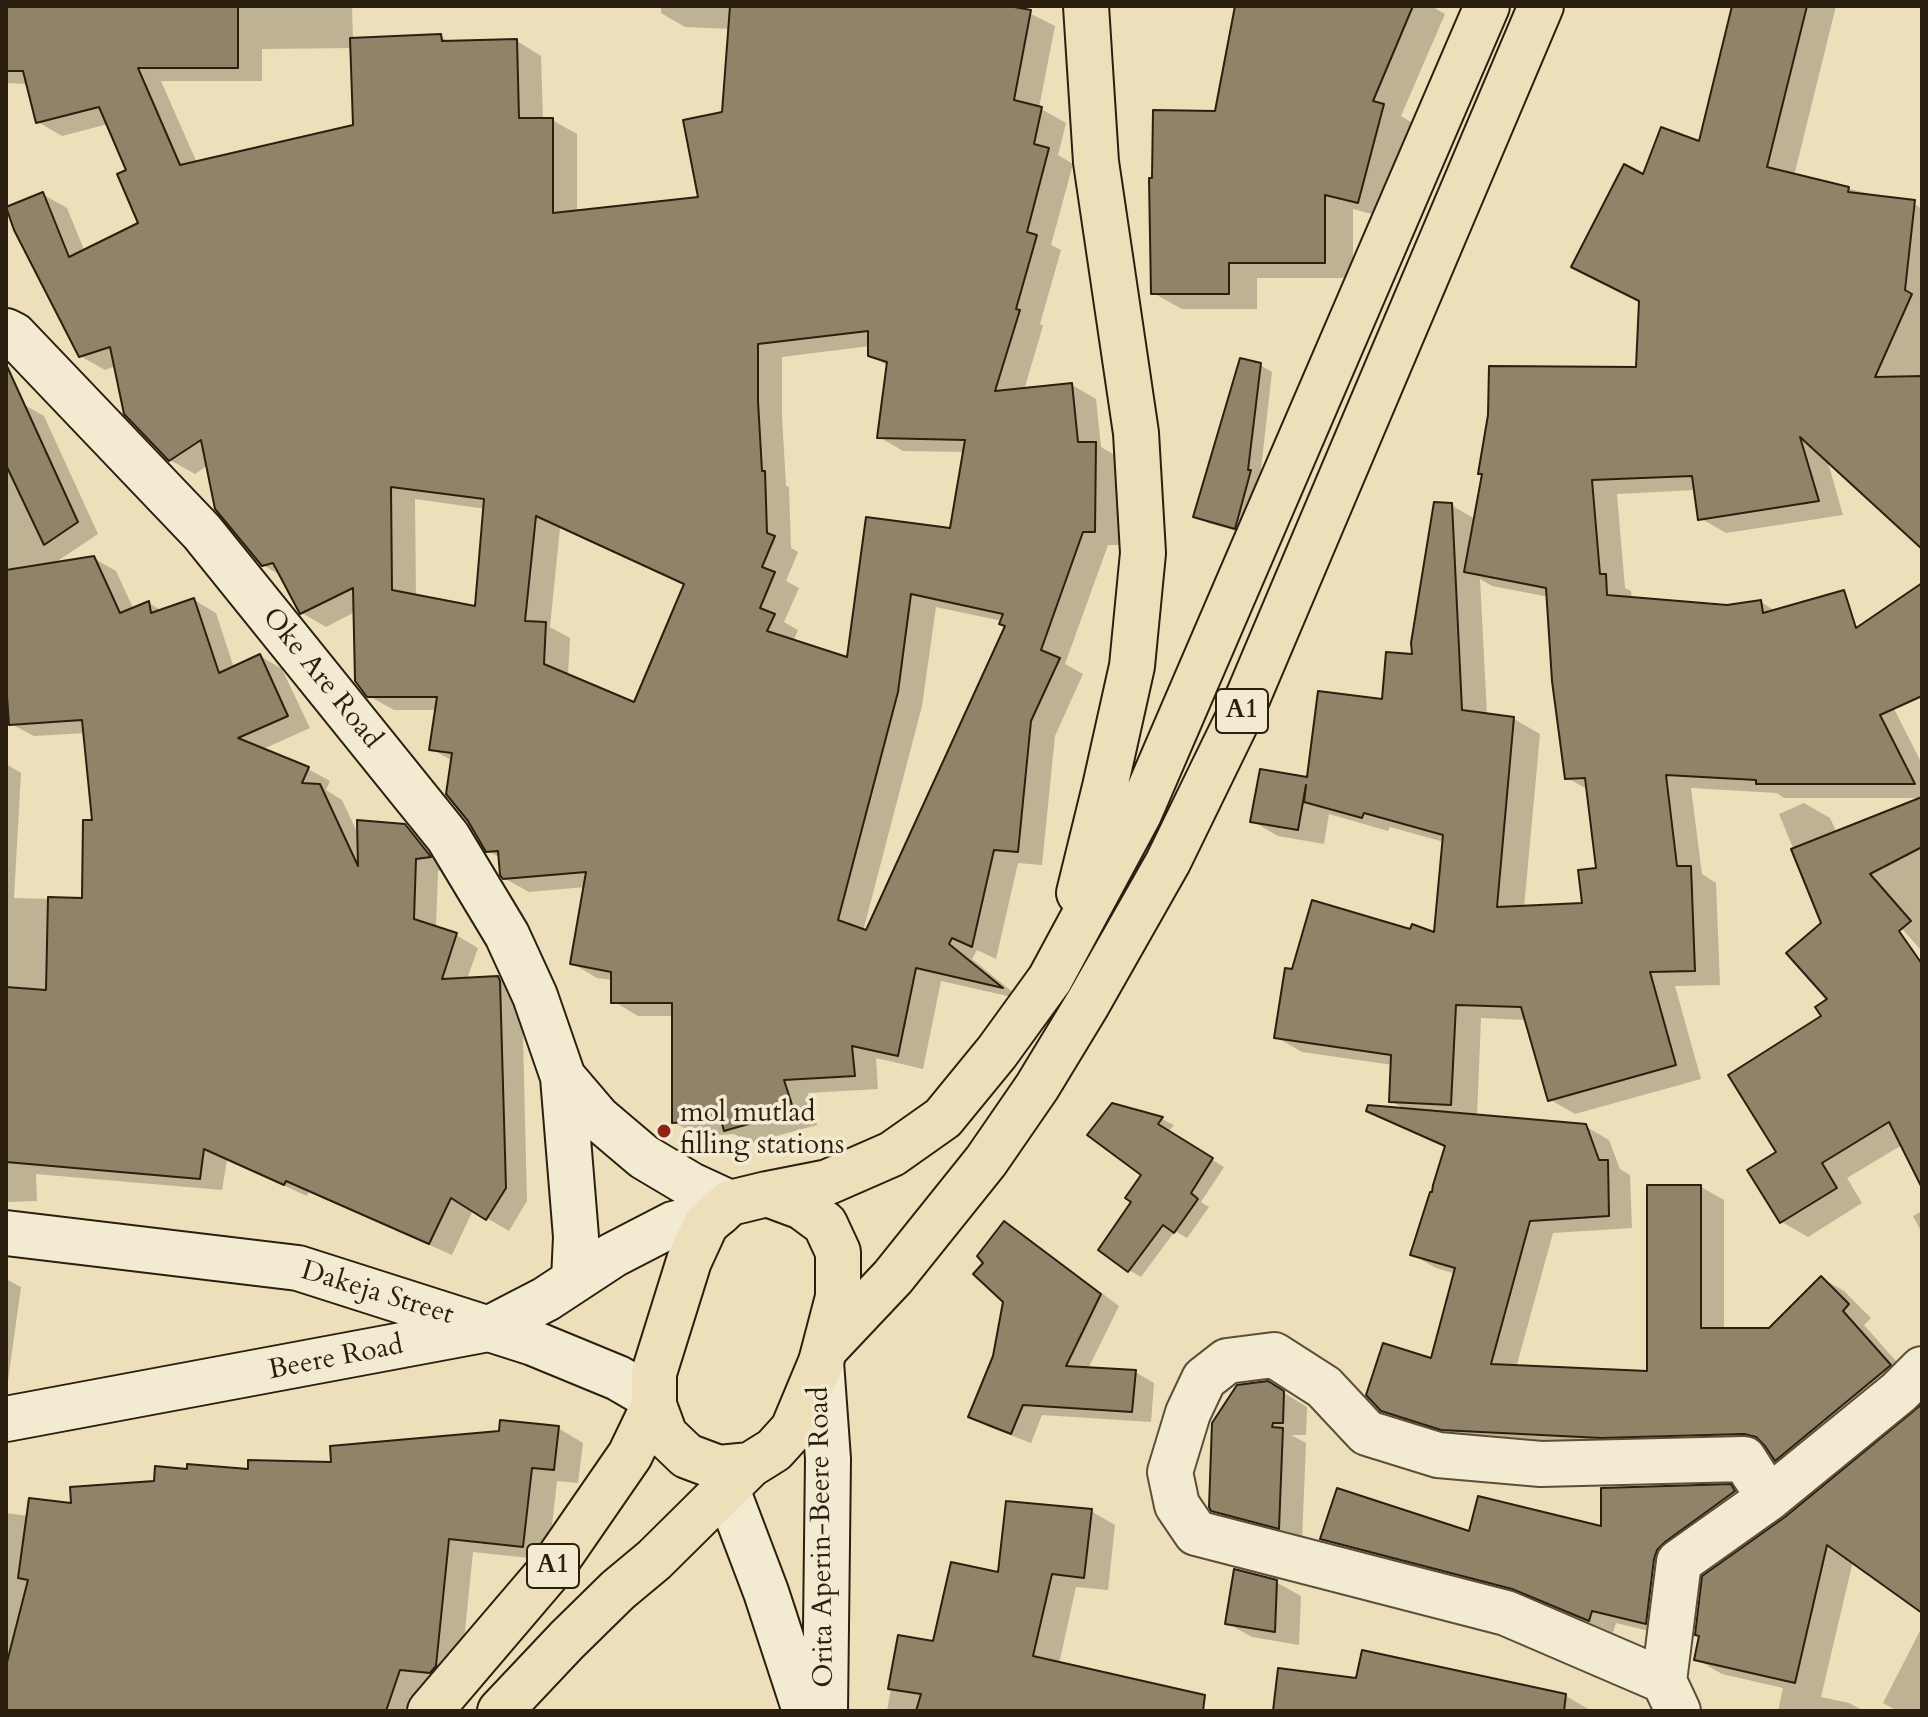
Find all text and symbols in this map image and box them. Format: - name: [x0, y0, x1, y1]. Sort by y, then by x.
- street label: Oke Are Road: [254, 602, 388, 756]
- road number: A1: [1216, 689, 1268, 733]
- place label: mol mutlad filling stations: [680, 1098, 844, 1164]
- marker: mol mutlad filling stations: [655, 1122, 673, 1140]
- street label: Dakeja Street: [297, 1255, 457, 1333]
- street label: Beere Road: [266, 1329, 406, 1389]
- street label: Orita Aperin-Beere Road: [804, 1386, 842, 1688]
- road number: A1: [527, 1544, 579, 1588]

